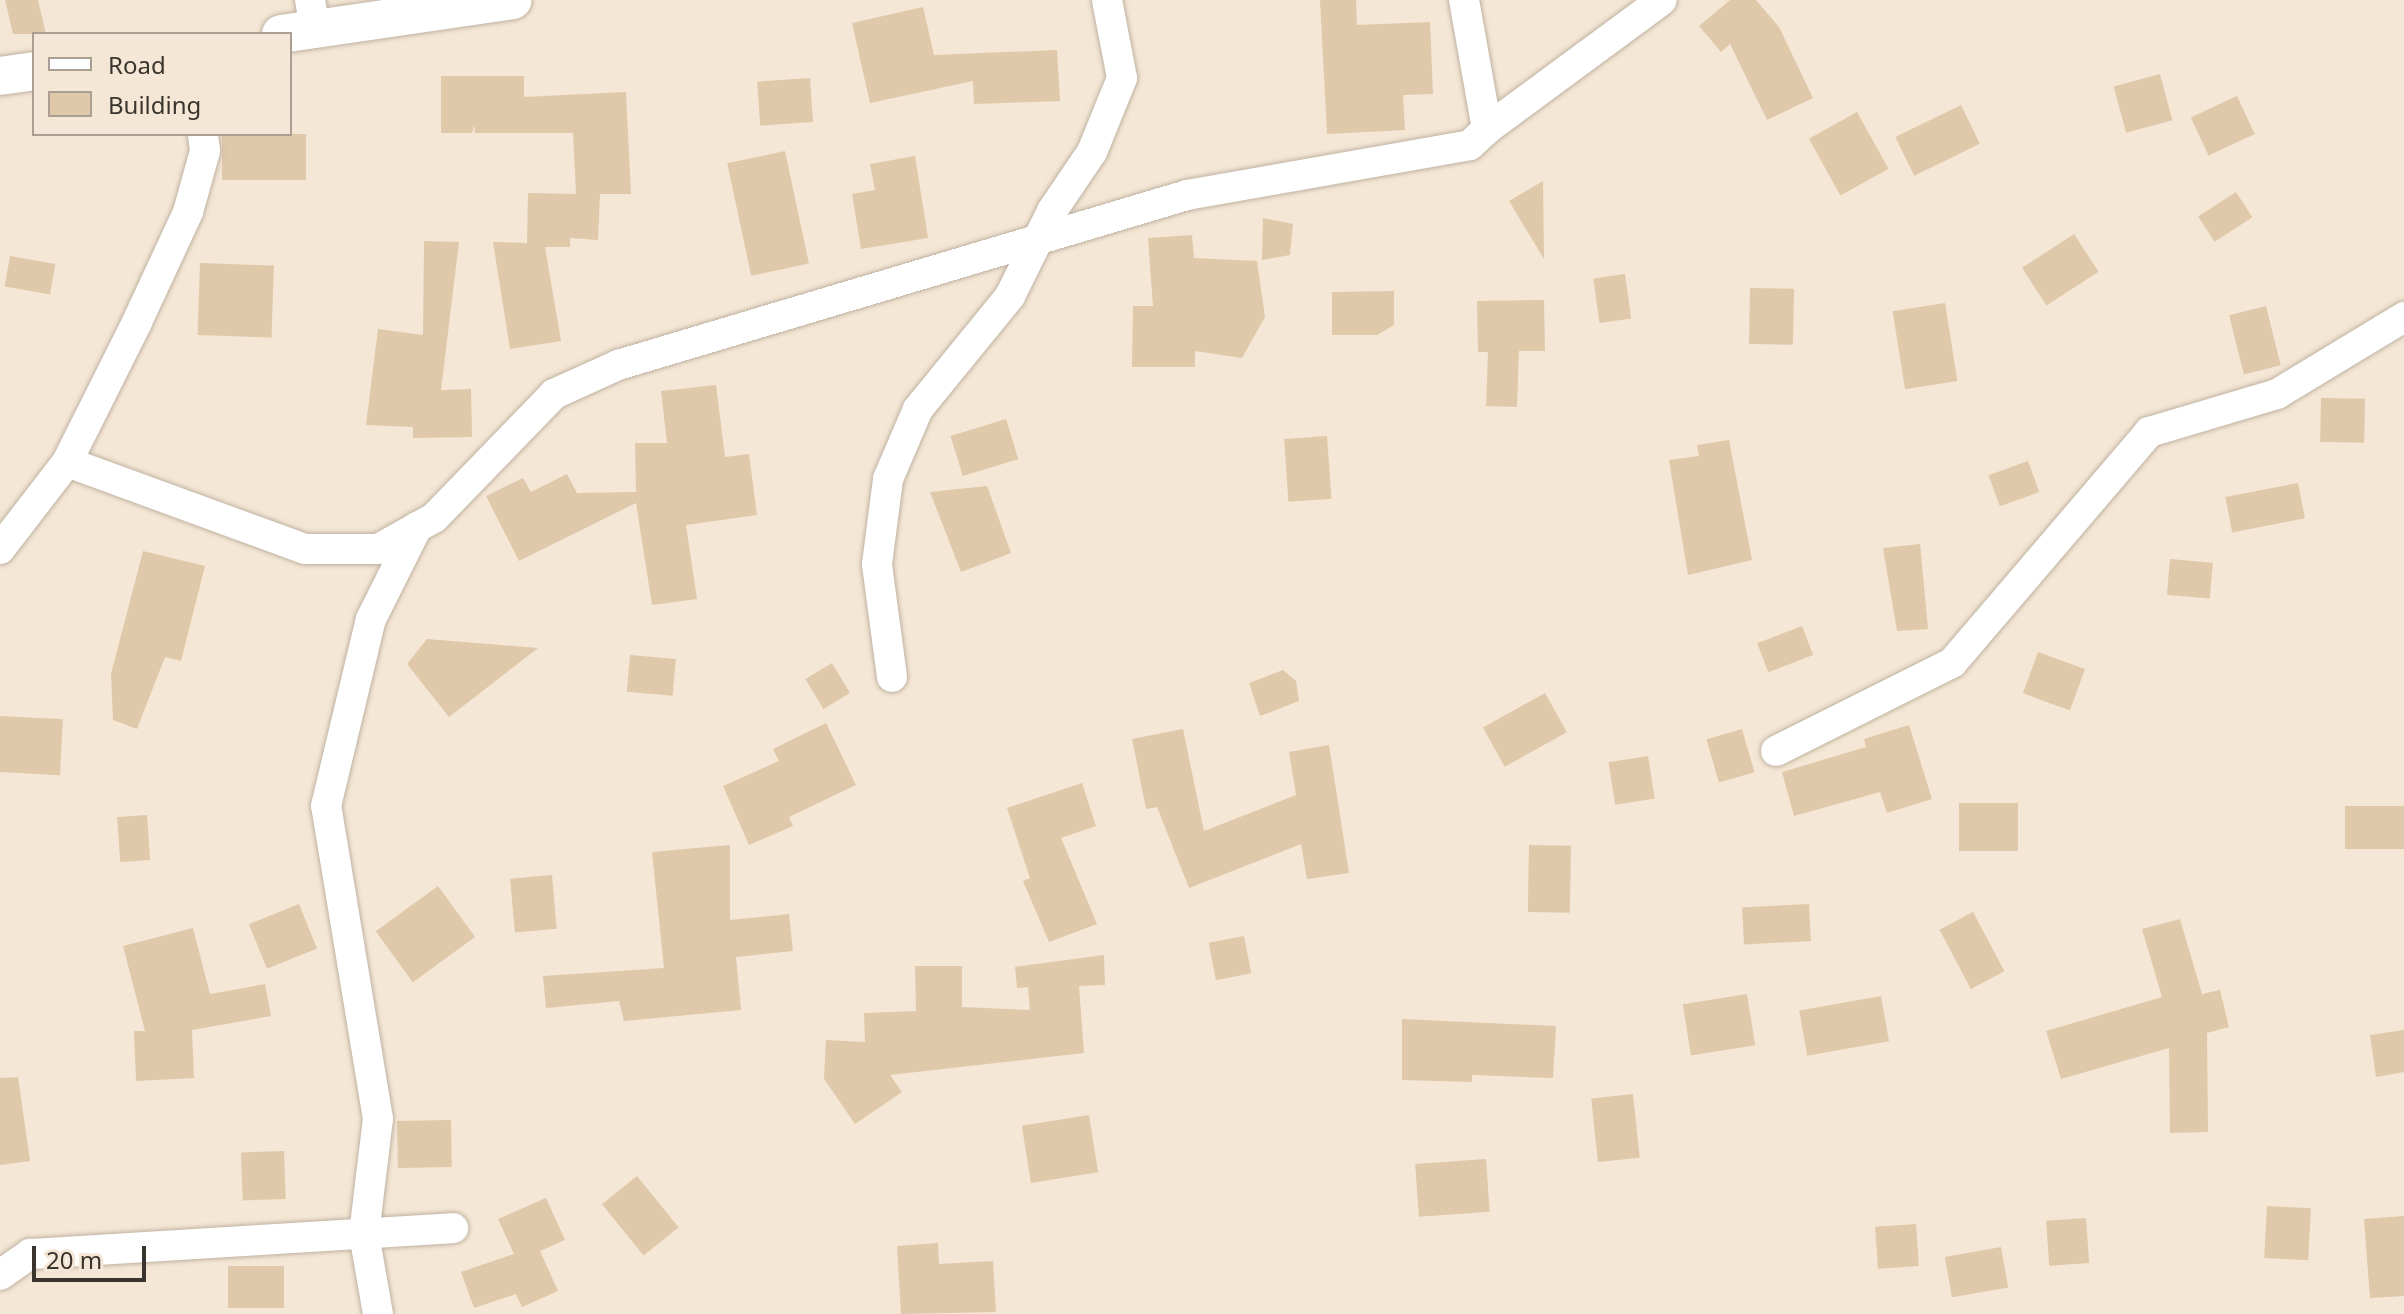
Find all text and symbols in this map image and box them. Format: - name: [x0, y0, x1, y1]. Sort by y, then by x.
- legend: [32, 32, 292, 136]
- text: Road: [108, 48, 166, 81]
- text: Building: [108, 88, 201, 121]
- scale bar: [36, 1230, 150, 1280]
- text: 20 m: [46, 1243, 102, 1276]

